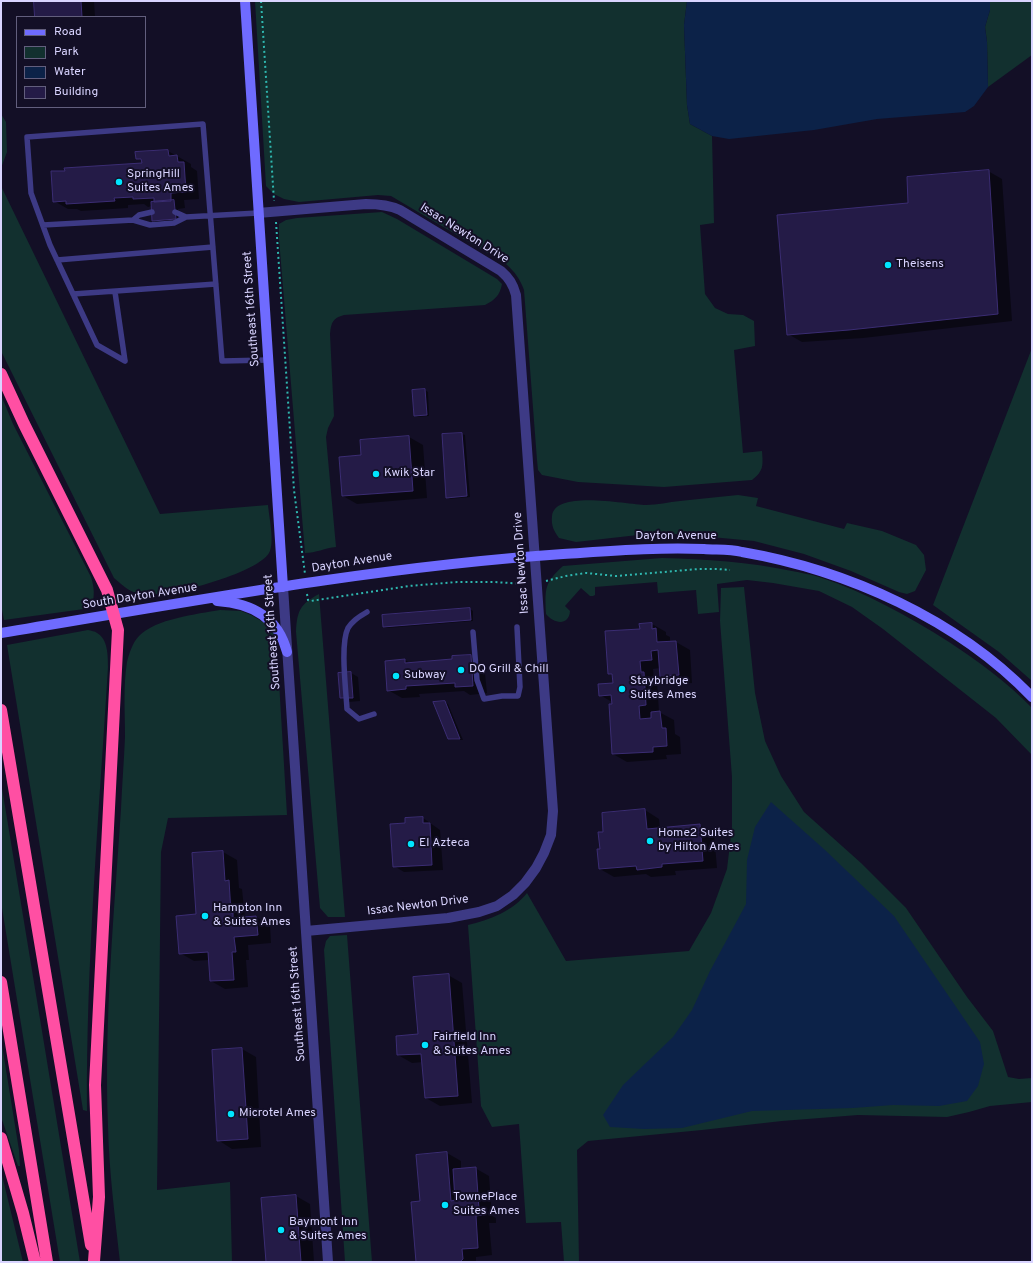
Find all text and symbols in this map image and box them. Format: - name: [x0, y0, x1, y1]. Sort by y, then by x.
- legend: [16, 16, 146, 108]
- text: Road: [54, 24, 82, 40]
- text: Park: [54, 44, 79, 60]
- text: Water: [54, 64, 86, 80]
- text: Building: [54, 84, 98, 100]
- place label: SpringHill Suites Ames: [127, 168, 194, 196]
- marker: SpringHill Suites Ames: [114, 177, 124, 187]
- street label: Issac Newton Drive: [417, 201, 511, 267]
- street label: Southeast 16th Street: [241, 251, 263, 367]
- place label: Theisens: [896, 258, 944, 272]
- marker: Theisens: [883, 260, 893, 270]
- place label: Kwik Star: [384, 467, 435, 481]
- marker: Kwik Star: [371, 469, 381, 479]
- street label: Issac Newton Drive: [511, 512, 533, 614]
- street label: Dayton Avenue: [635, 530, 717, 544]
- street label: Dayton Avenue: [311, 550, 393, 576]
- street label: Southeast 16th Street: [262, 574, 284, 690]
- street label: South Dayton Avenue: [82, 581, 198, 613]
- place label: DQ Grill & Chill: [469, 663, 549, 677]
- marker: DQ Grill & Chill: [456, 665, 466, 675]
- place label: Subway: [404, 669, 446, 683]
- marker: Subway: [391, 671, 401, 681]
- place label: Staybridge Suites Ames: [630, 675, 697, 703]
- marker: Staybridge Suites Ames: [617, 684, 627, 694]
- place label: Home2 Suites by Hilton Ames: [658, 827, 740, 855]
- marker: Home2 Suites by Hilton Ames: [645, 836, 655, 846]
- place label: El Azteca: [419, 837, 470, 851]
- marker: El Azteca: [406, 839, 416, 849]
- street label: Issac Newton Drive: [366, 893, 470, 919]
- place label: Hampton Inn & Suites Ames: [213, 902, 291, 930]
- marker: Hampton Inn & Suites Ames: [200, 911, 210, 921]
- street label: Southeast 16th Street: [287, 946, 309, 1062]
- place label: Fairfield Inn & Suites Ames: [433, 1031, 511, 1059]
- marker: Fairfield Inn & Suites Ames: [420, 1040, 430, 1050]
- place label: Microtel Ames: [239, 1107, 316, 1121]
- marker: Microtel Ames: [226, 1109, 236, 1119]
- place label: TownePlace Suites Ames: [453, 1191, 520, 1219]
- marker: TownePlace Suites Ames: [440, 1200, 450, 1210]
- place label: Baymont Inn & Suites Ames: [289, 1216, 367, 1244]
- marker: Baymont Inn & Suites Ames: [276, 1225, 286, 1235]

